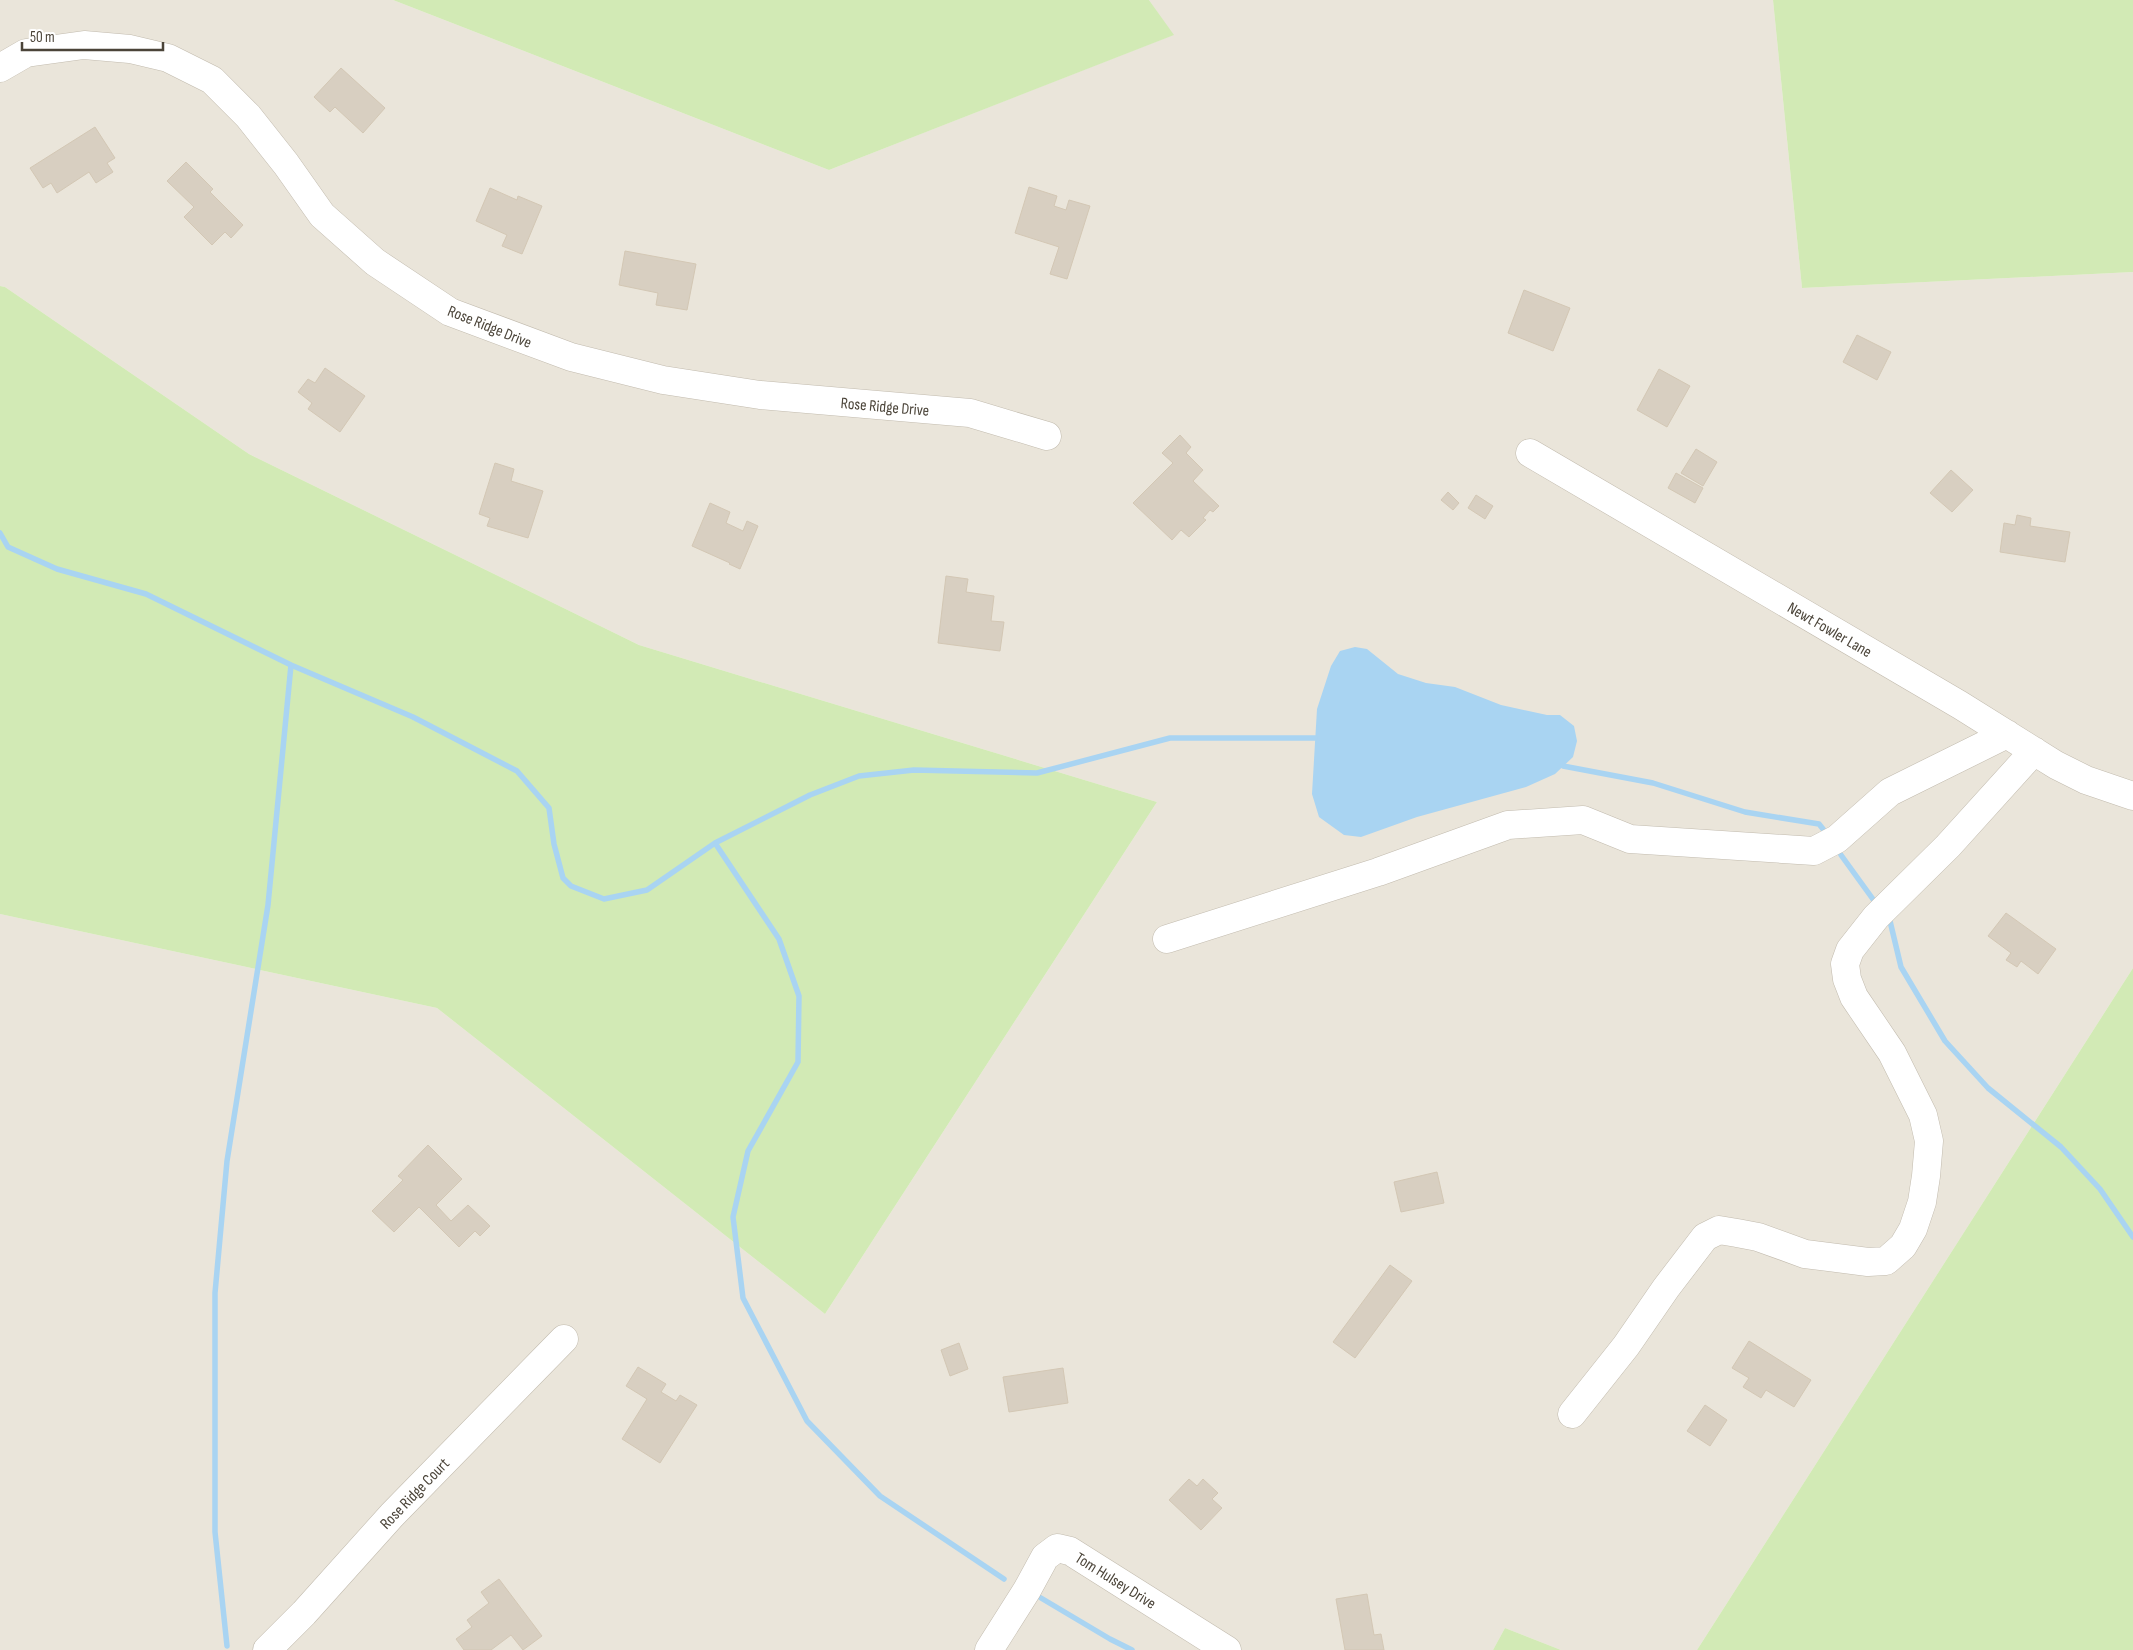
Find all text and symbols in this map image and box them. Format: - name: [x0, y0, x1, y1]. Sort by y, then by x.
- scale bar: [22, 20, 164, 52]
- text: 50 m: [30, 28, 55, 47]
- street label: Rose Ridge Drive: [445, 302, 534, 353]
- street label: Rose Ridge Drive: [840, 394, 930, 421]
- street label: Newt Fowler Lane: [1784, 599, 1875, 662]
- street label: Rose Ridge Court: [376, 1454, 454, 1534]
- street label: Tom Hulsey Drive: [1071, 1549, 1159, 1614]

